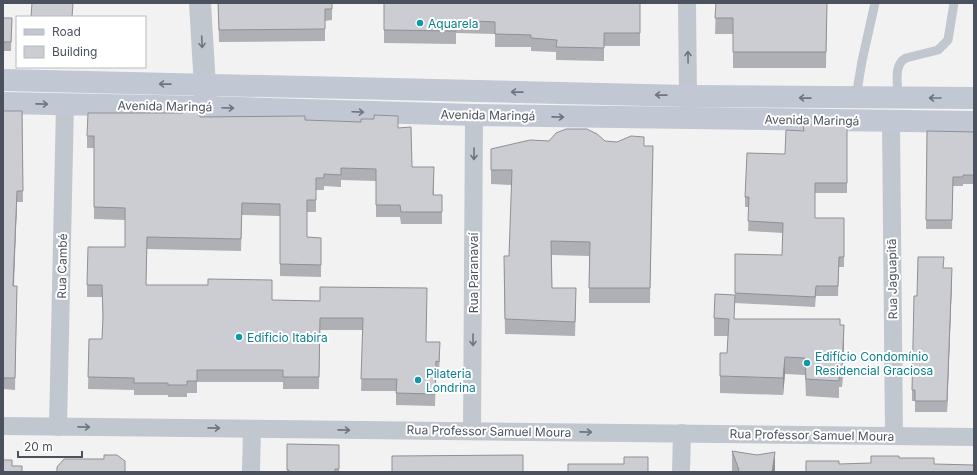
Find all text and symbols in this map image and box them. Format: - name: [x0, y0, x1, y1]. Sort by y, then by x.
- legend: [16, 16, 146, 68]
- place label: Aquarela: [428, 16, 478, 31]
- marker: Aquarela: [415, 18, 425, 28]
- text: Road: [52, 24, 81, 39]
- one-way arrow: [198, 35, 206, 48]
- text: Building: [52, 44, 97, 59]
- one-way arrow: [684, 51, 692, 64]
- one-way arrow: [159, 80, 172, 87]
- one-way arrow: [511, 88, 524, 96]
- one-way arrow: [655, 91, 668, 99]
- one-way arrow: [799, 94, 812, 102]
- one-way arrow: [929, 94, 942, 102]
- street label: Avenida Maringá: [117, 98, 213, 114]
- one-way arrow: [35, 100, 48, 108]
- one-way arrow: [221, 104, 234, 111]
- street label: Avenida Maringá: [440, 107, 536, 123]
- one-way arrow: [351, 108, 364, 115]
- street label: Avenida Maringá: [764, 112, 860, 128]
- one-way arrow: [551, 113, 564, 120]
- one-way arrow: [470, 147, 478, 160]
- street label: Rua Cambé: [54, 233, 70, 299]
- street label: Rua Paranavaí: [466, 233, 481, 313]
- street label: Rua Jaguapitã: [884, 239, 900, 319]
- place label: Edificio Itabira: [247, 330, 328, 345]
- marker: Edificio Itabira: [234, 332, 244, 342]
- one-way arrow: [469, 333, 477, 346]
- place label: Edifício Condomínio Residencial Graciosa: [815, 349, 933, 378]
- marker: Edifício Condomínio Residencial Graciosa: [802, 358, 812, 368]
- place label: Pilateria Londrina: [426, 366, 476, 395]
- marker: Pilateria Londrina: [413, 375, 423, 385]
- street label: Rua Professor Samuel Moura: [407, 422, 571, 440]
- one-way arrow: [77, 423, 90, 431]
- one-way arrow: [207, 424, 220, 432]
- one-way arrow: [337, 426, 350, 434]
- street label: Rua Professor Samuel Moura: [730, 426, 894, 444]
- one-way arrow: [579, 428, 592, 436]
- scale bar: [18, 433, 82, 459]
- text: 20 m: [24, 439, 53, 454]

